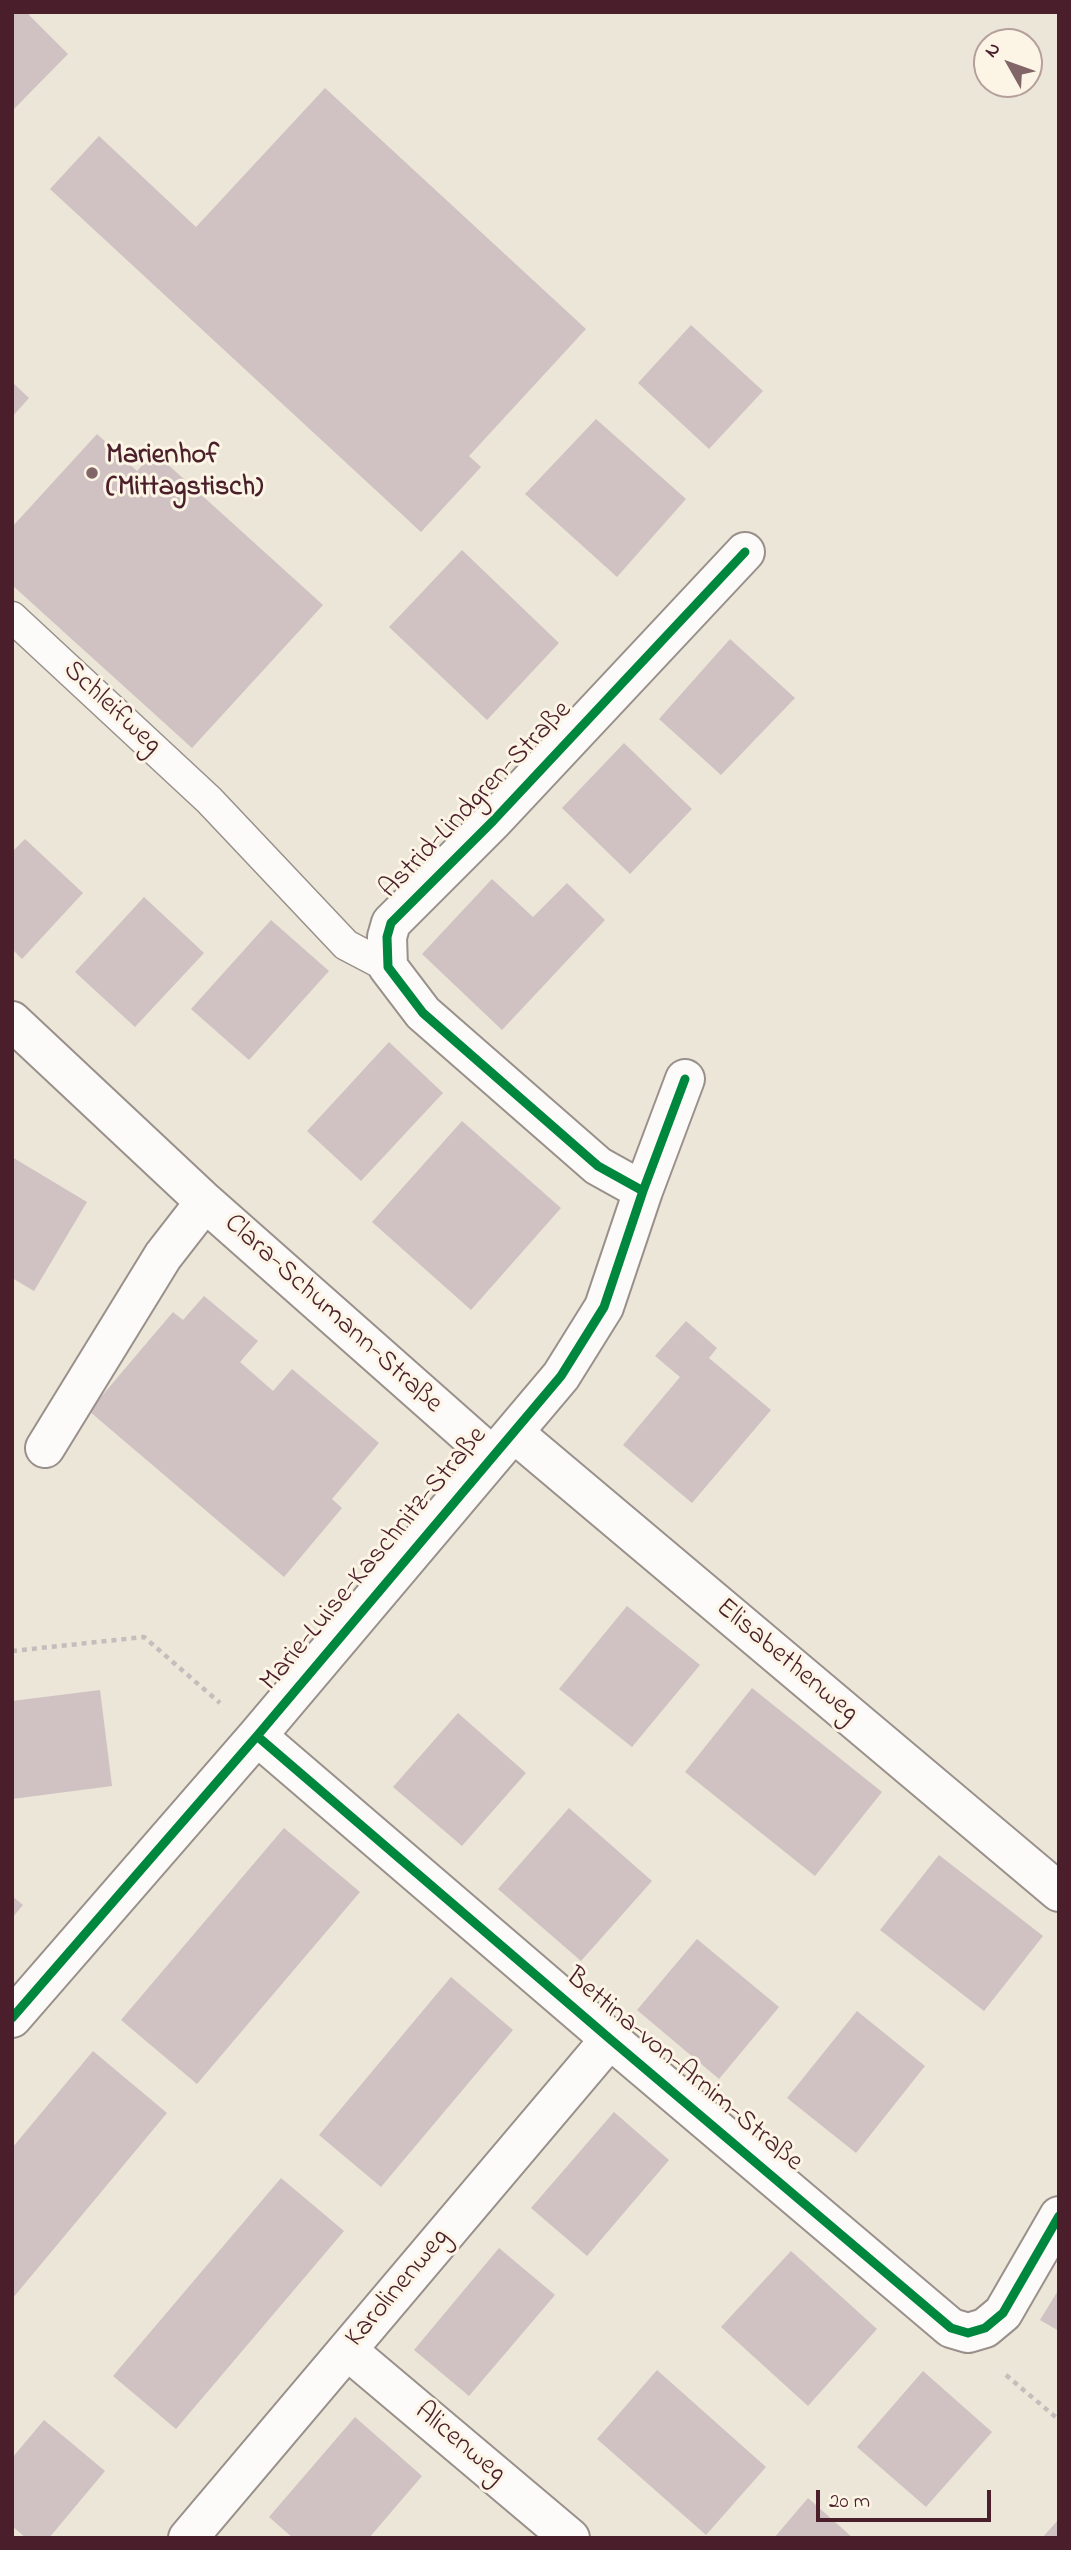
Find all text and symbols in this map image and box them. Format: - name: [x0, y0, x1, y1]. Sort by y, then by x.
- north arrow: [973, 28, 1043, 98]
- text: N: [979, 37, 1008, 64]
- place label: Marienhof (Mittagstisch): [106, 440, 263, 506]
- marker: Marienhof (Mittagstisch): [84, 465, 100, 481]
- street label: Schleifweg: [55, 655, 167, 763]
- street label: Astrid-Lindgren-Straße: [374, 695, 580, 907]
- street label: Clara-Schumann-Straße: [216, 1208, 448, 1422]
- street label: Marie-Luise-Kaschnitz-Straße: [254, 1421, 496, 1699]
- street label: Elisabethenweg: [708, 1593, 864, 1731]
- street label: Bettina-von-Arnim-Straße: [557, 1962, 809, 2180]
- street label: Karolinenweg: [340, 2223, 458, 2355]
- street label: Alicenweg: [406, 2396, 512, 2492]
- scale bar: [819, 2476, 994, 2520]
- text: 20 m: [829, 2487, 870, 2517]

